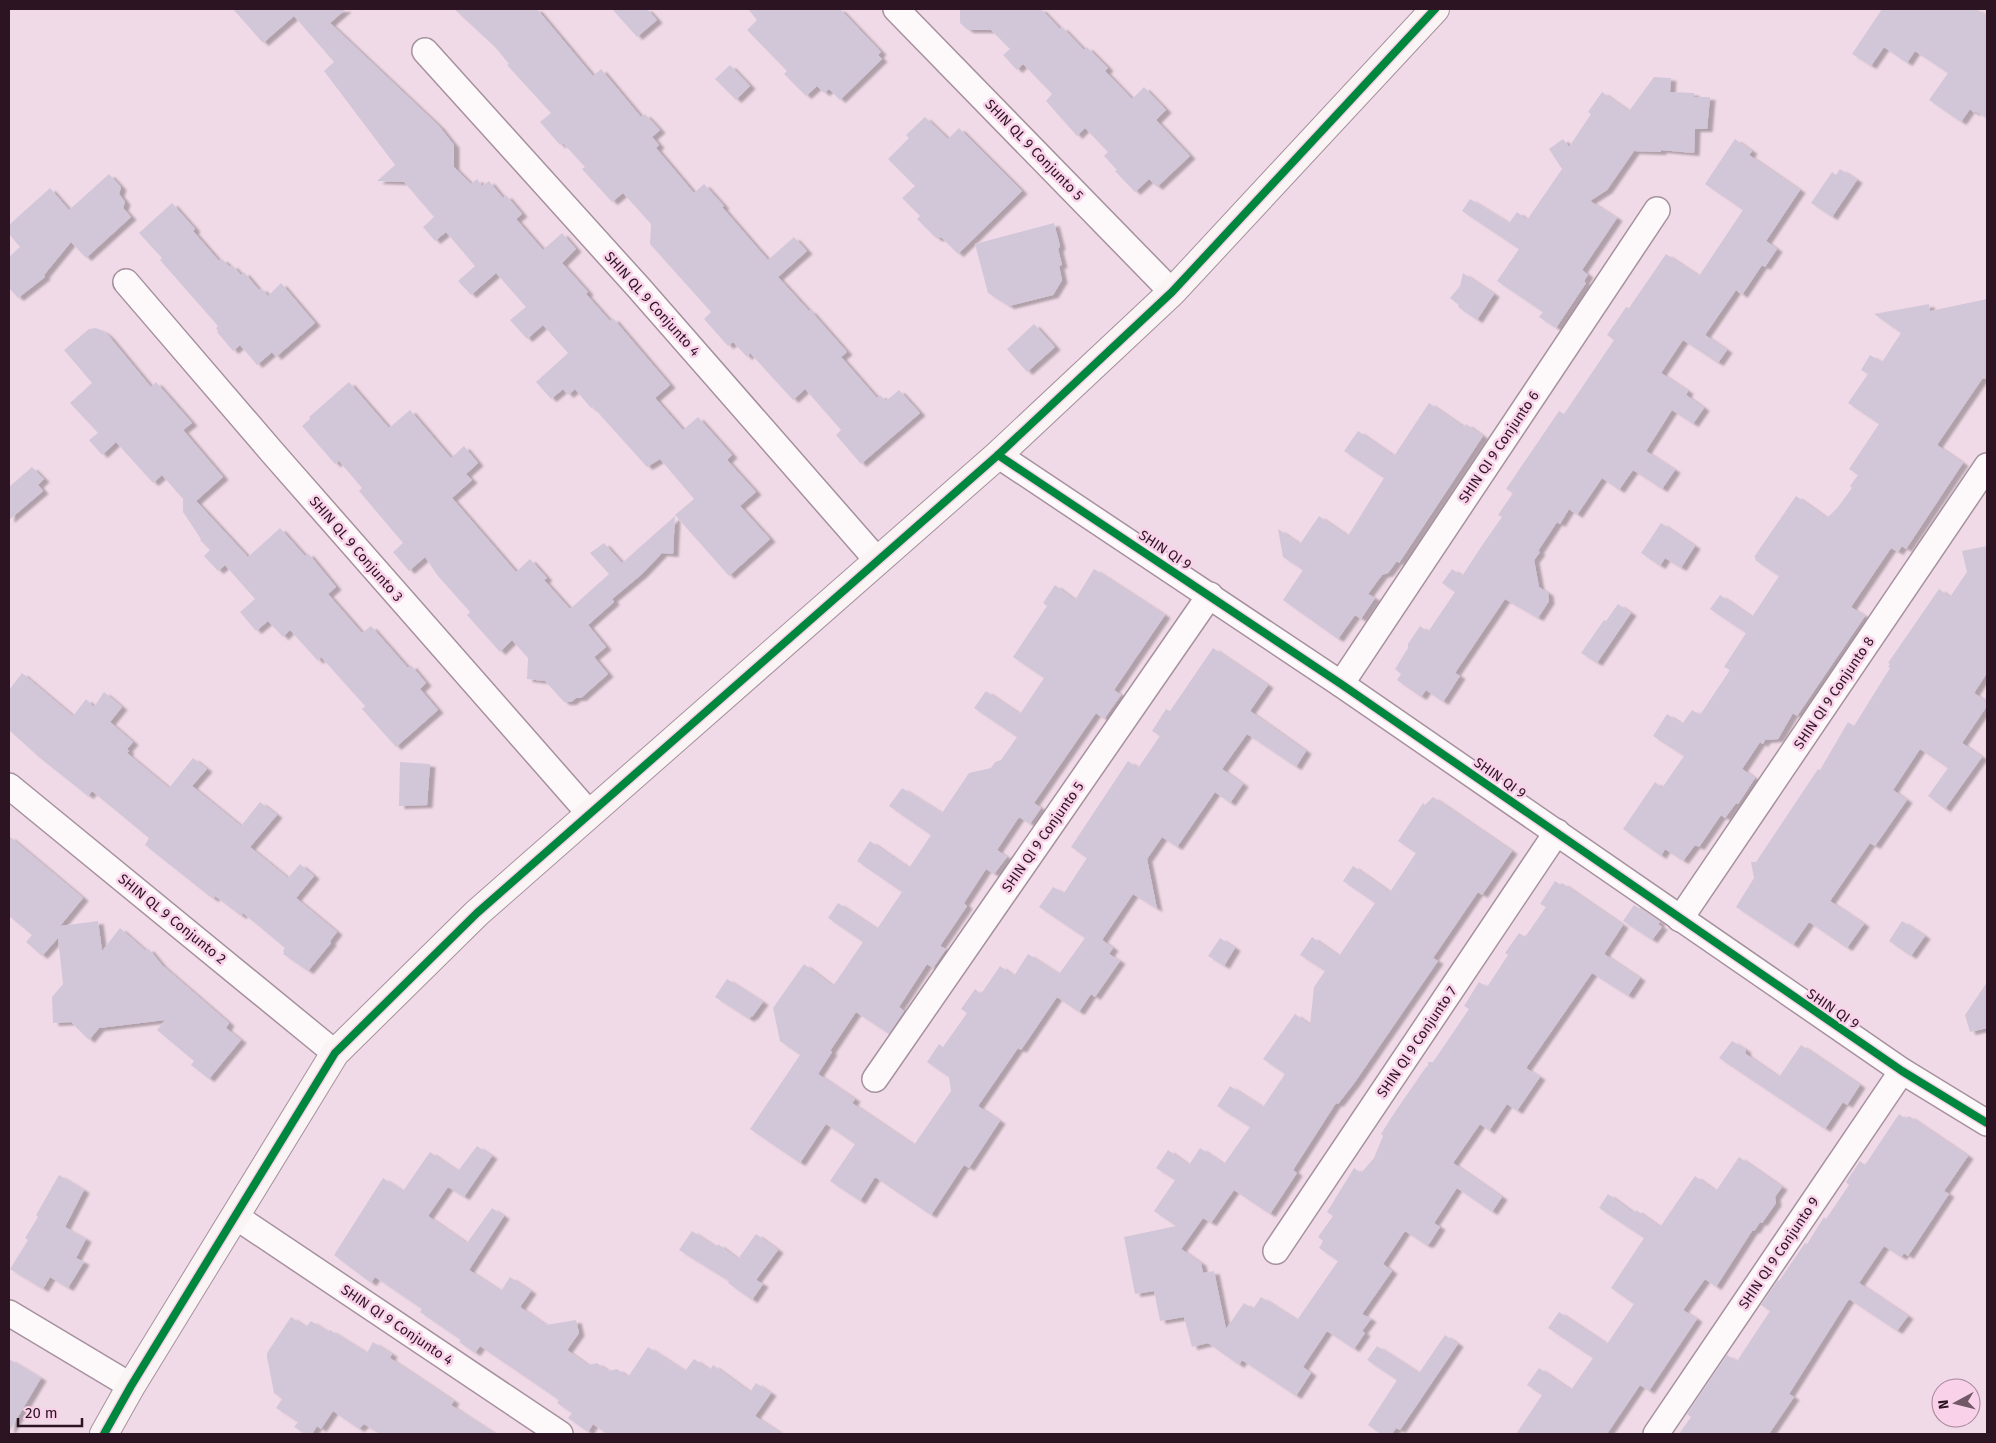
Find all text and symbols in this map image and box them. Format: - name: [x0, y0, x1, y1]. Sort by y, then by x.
- street label: SHIN QL 9 Conjunto 5: [981, 96, 1087, 204]
- street label: SHIN QL 9 Conjunto 4: [601, 248, 704, 360]
- street label: SHIN QI 9 Conjunto 6: [1455, 388, 1543, 506]
- street label: SHIN QL 9 Conjunto 3: [306, 493, 406, 605]
- street label: SHIN QI 9: [1135, 527, 1195, 573]
- street label: SHIN QI 9 Conjunto 8: [1790, 633, 1878, 752]
- street label: SHIN QI 9: [1471, 754, 1529, 802]
- street label: SHIN QI 9 Conjunto 5: [998, 778, 1088, 896]
- street label: SHIN QL 9 Conjunto 2: [115, 870, 229, 968]
- street label: SHIN QI 9 Conjunto 7: [1374, 983, 1460, 1101]
- street label: SHIN QI 9: [1804, 985, 1862, 1033]
- street label: SHIN QI 9 Conjunto 9: [1735, 1194, 1823, 1312]
- street label: SHIN QI 9 Conjunto 4: [338, 1281, 457, 1369]
- north arrow: [1931, 1378, 1981, 1428]
- scale bar: [18, 1396, 81, 1428]
- text: N: [1935, 1399, 1953, 1410]
- text: 20 m: [25, 1404, 58, 1422]

